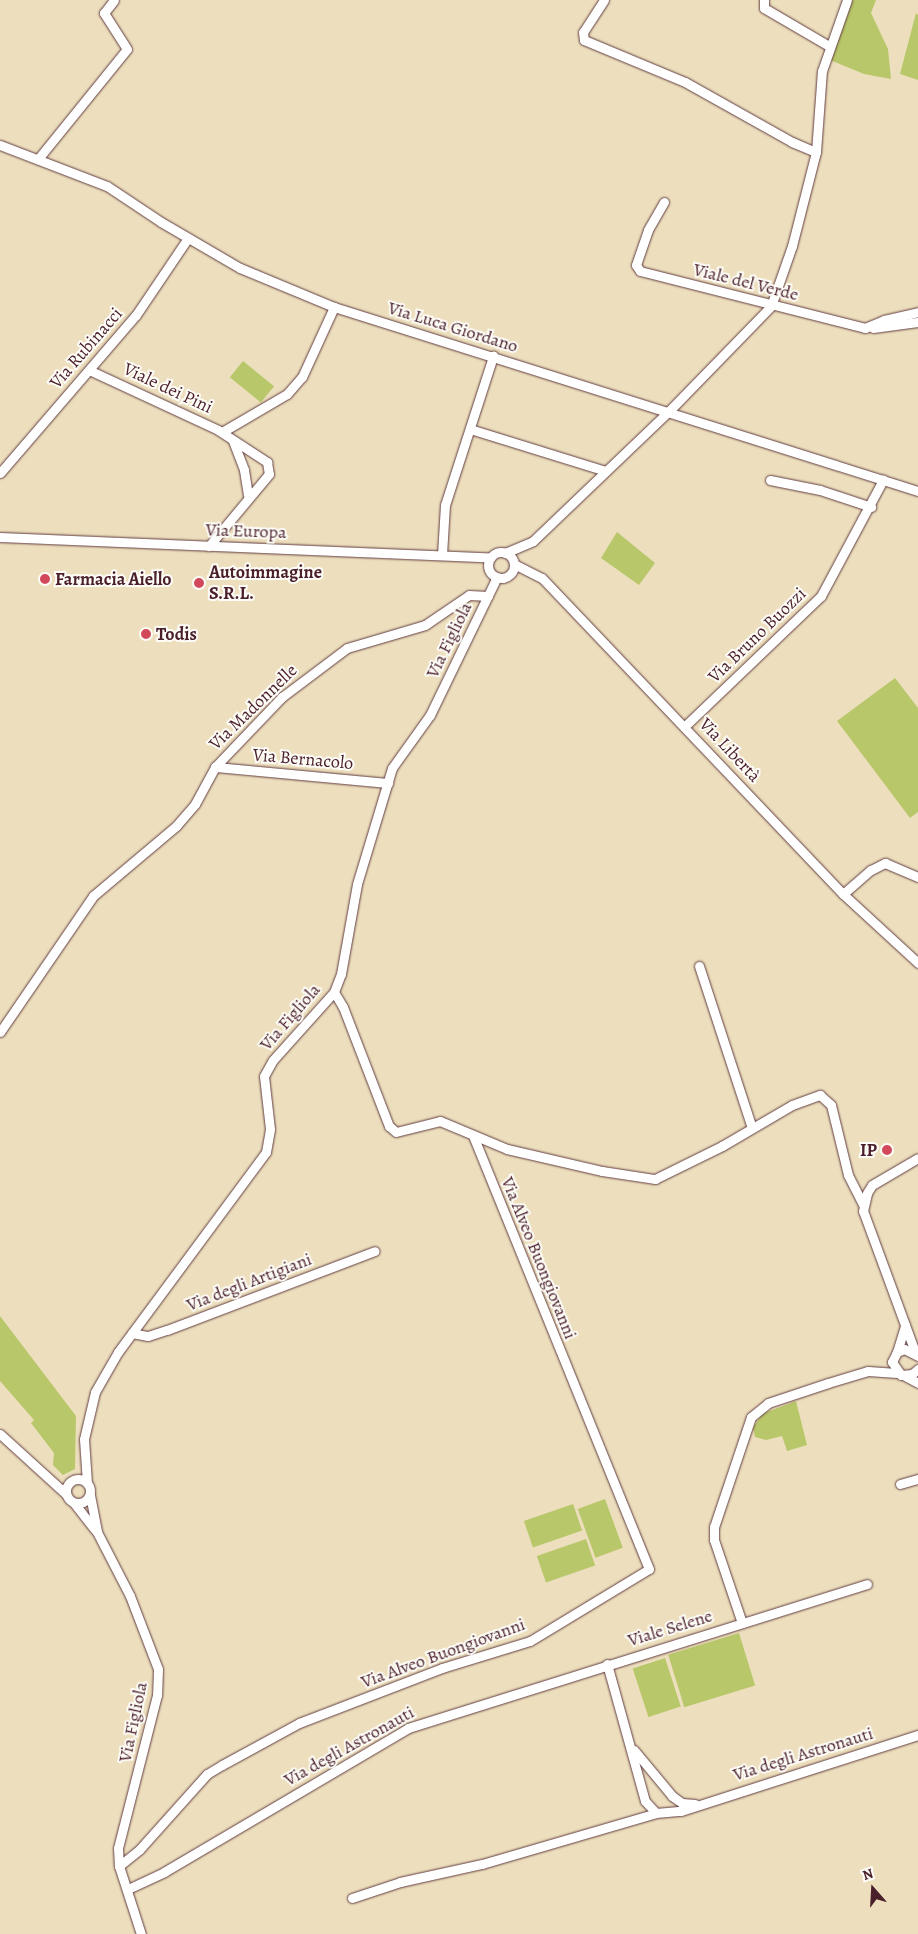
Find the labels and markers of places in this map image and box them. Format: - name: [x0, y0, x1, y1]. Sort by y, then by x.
- place label: Autoimmagine S.R.L.: [209, 562, 322, 604]
- place label: Farmacia Aiello: [55, 568, 172, 590]
- marker: Farmacia Aiello: [39, 573, 51, 585]
- marker: Autoimmagine S.R.L.: [193, 577, 205, 589]
- place label: Todis: [156, 623, 197, 645]
- marker: Todis: [140, 628, 152, 640]
- place label: IP: [860, 1139, 877, 1161]
- marker: IP: [881, 1144, 893, 1156]

